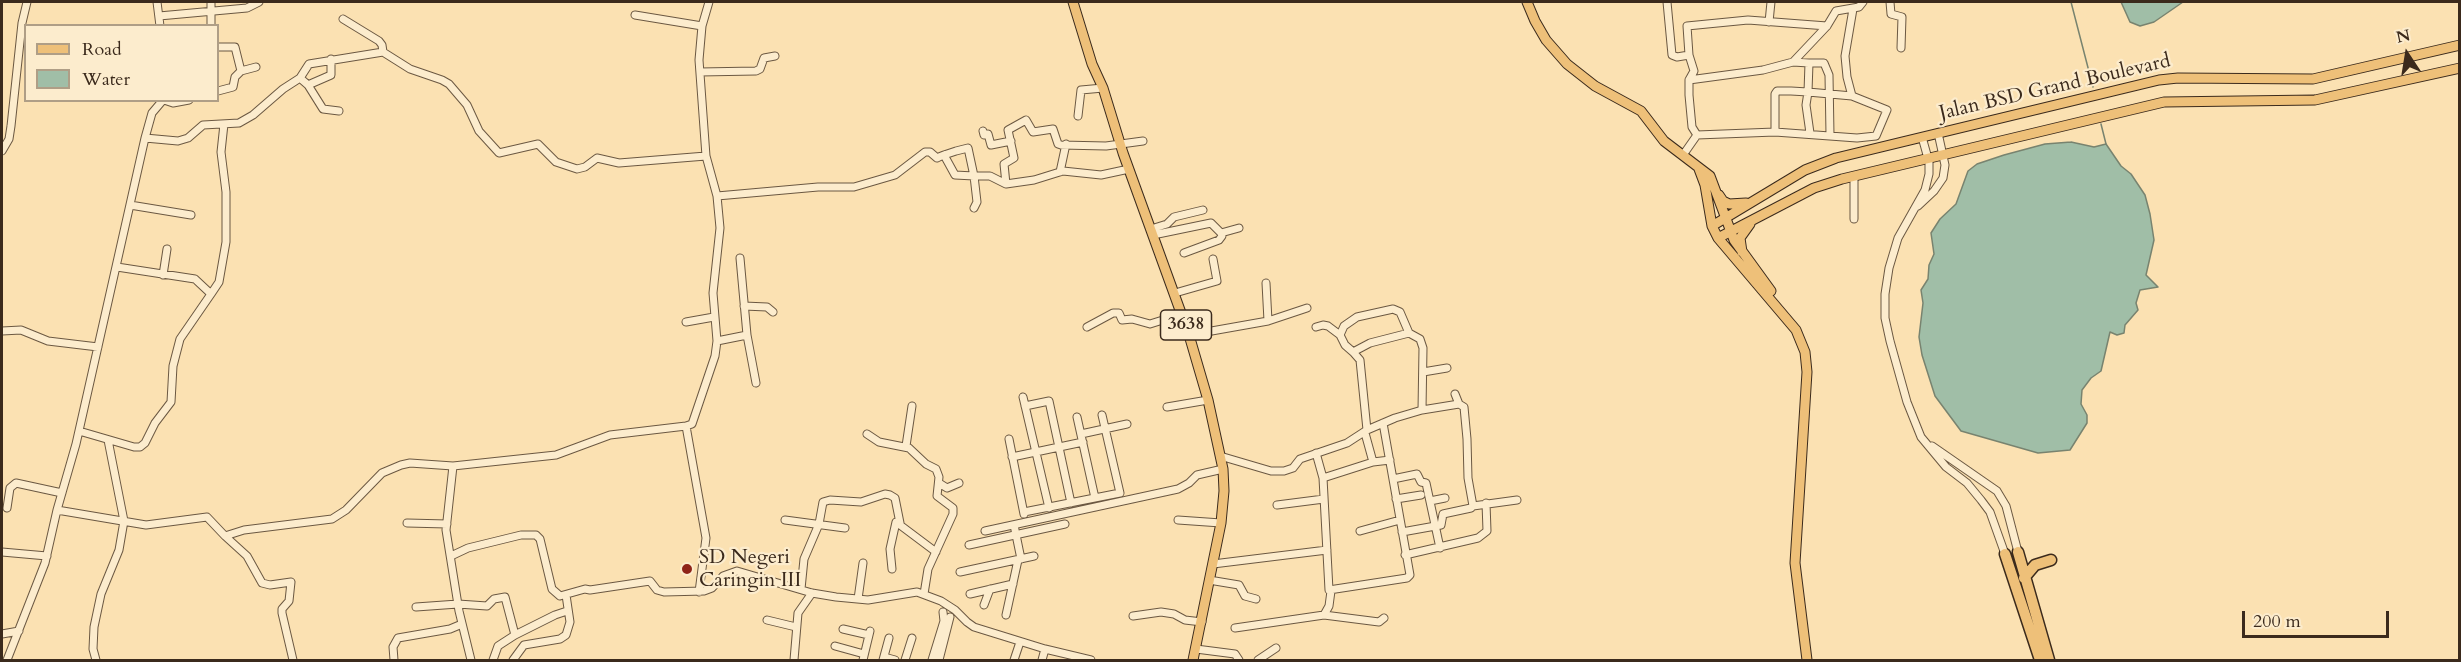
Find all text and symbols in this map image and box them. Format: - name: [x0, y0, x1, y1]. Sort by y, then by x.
- legend: [24, 24, 219, 102]
- north arrow: [2377, 24, 2437, 84]
- text: N: [2394, 24, 2412, 49]
- text: Road: [82, 37, 122, 62]
- street label: Jalan BSD Grand Boulevard: [1937, 50, 2173, 126]
- text: Water: [82, 67, 130, 92]
- road number: 3638: [1160, 310, 1212, 340]
- place label: SD Negeri Caringin III: [699, 546, 801, 593]
- marker: SD Negeri Caringin III: [680, 562, 694, 576]
- scale bar: [2245, 599, 2392, 637]
- text: 200 m: [2253, 609, 2301, 634]

